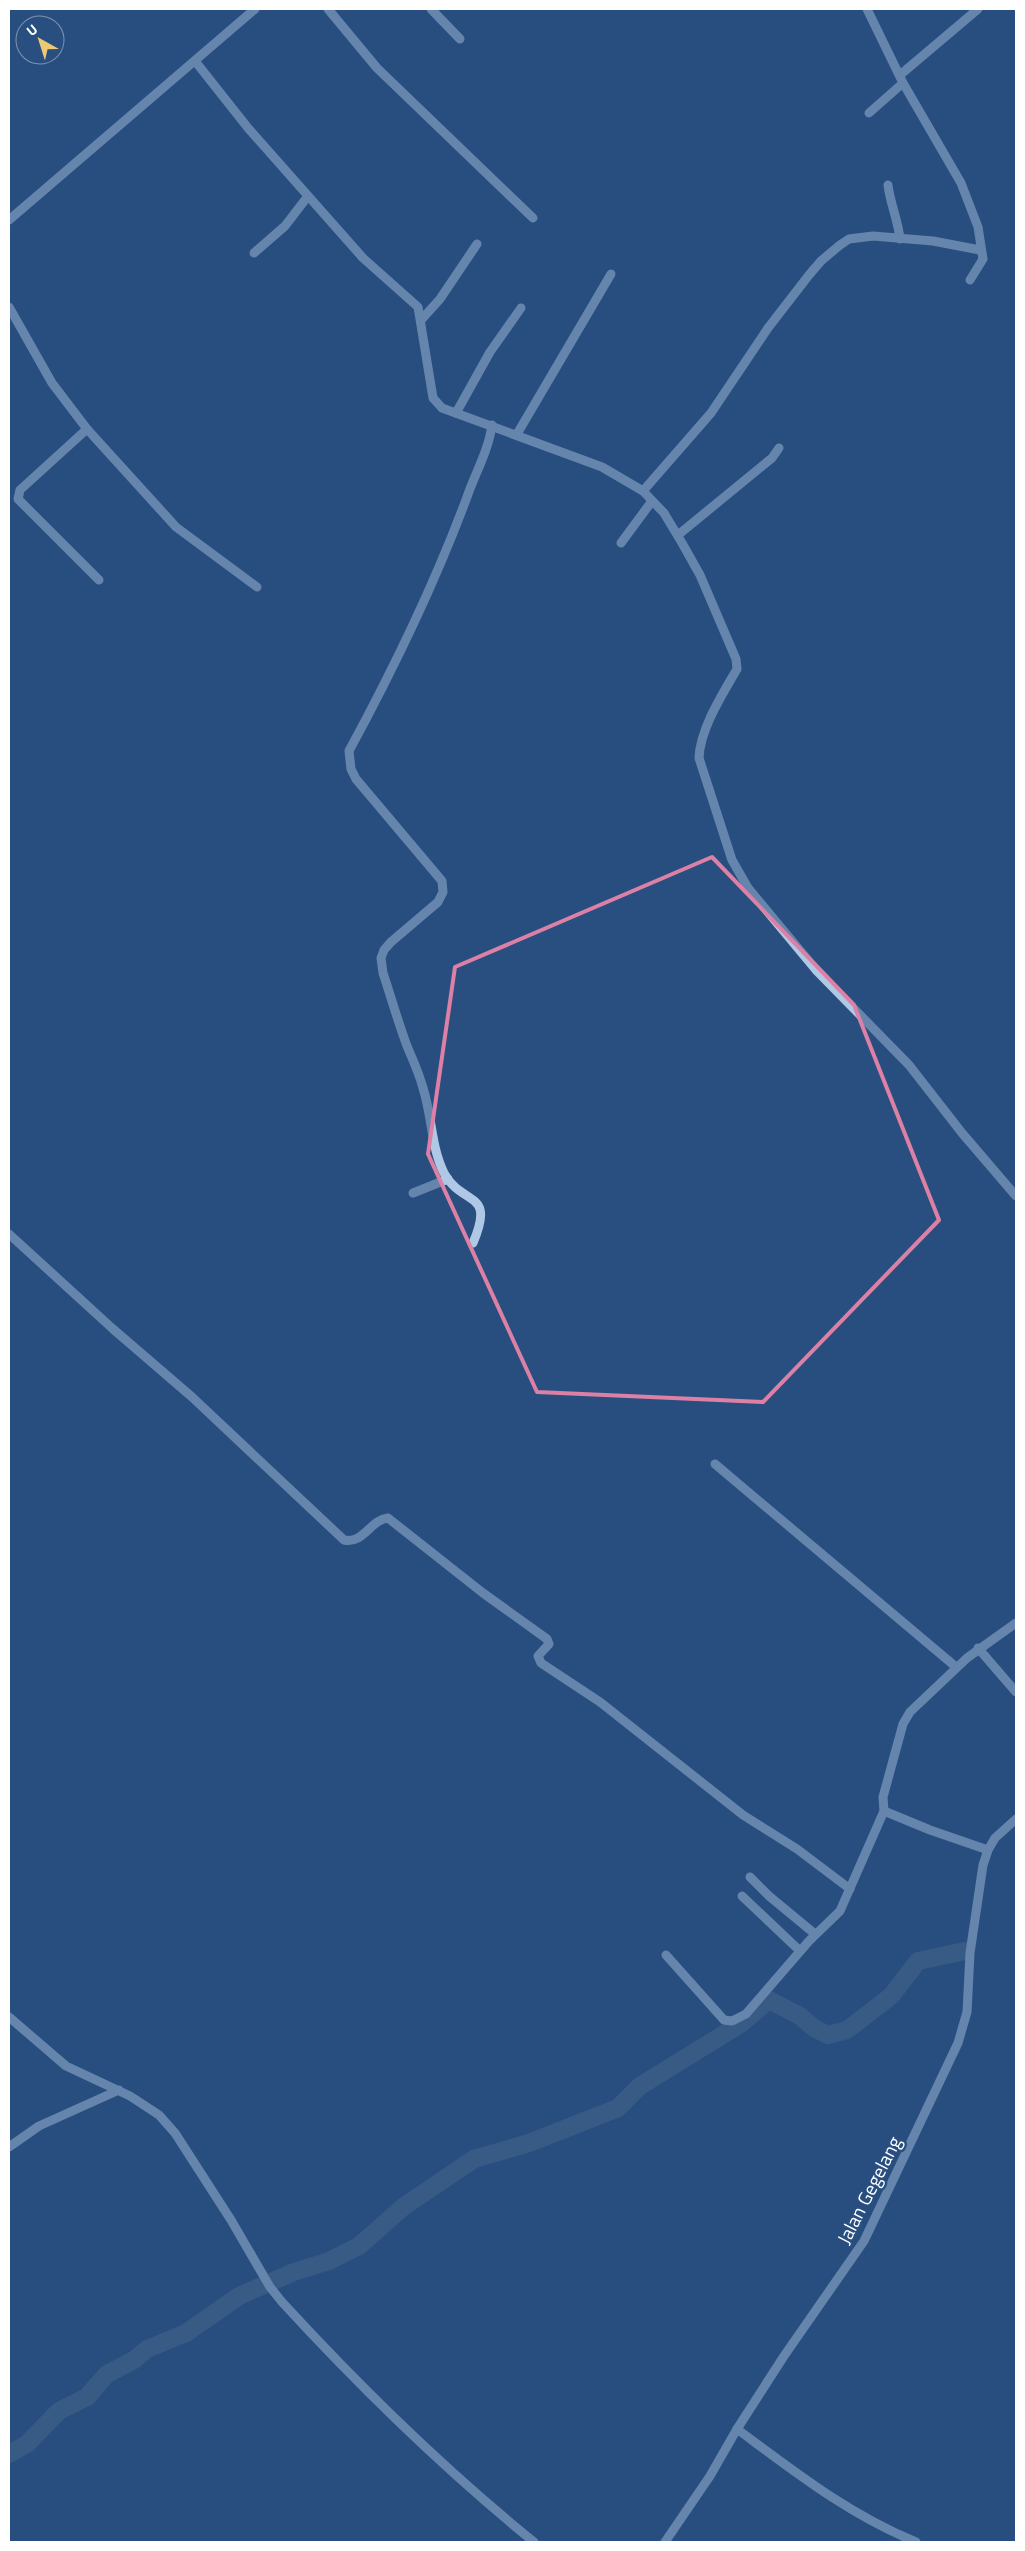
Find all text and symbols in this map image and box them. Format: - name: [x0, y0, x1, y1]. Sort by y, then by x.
- north arrow: [15, 15, 65, 65]
- text: U: [21, 18, 42, 41]
- street label: Jalan Gegelang: [829, 2130, 908, 2249]

